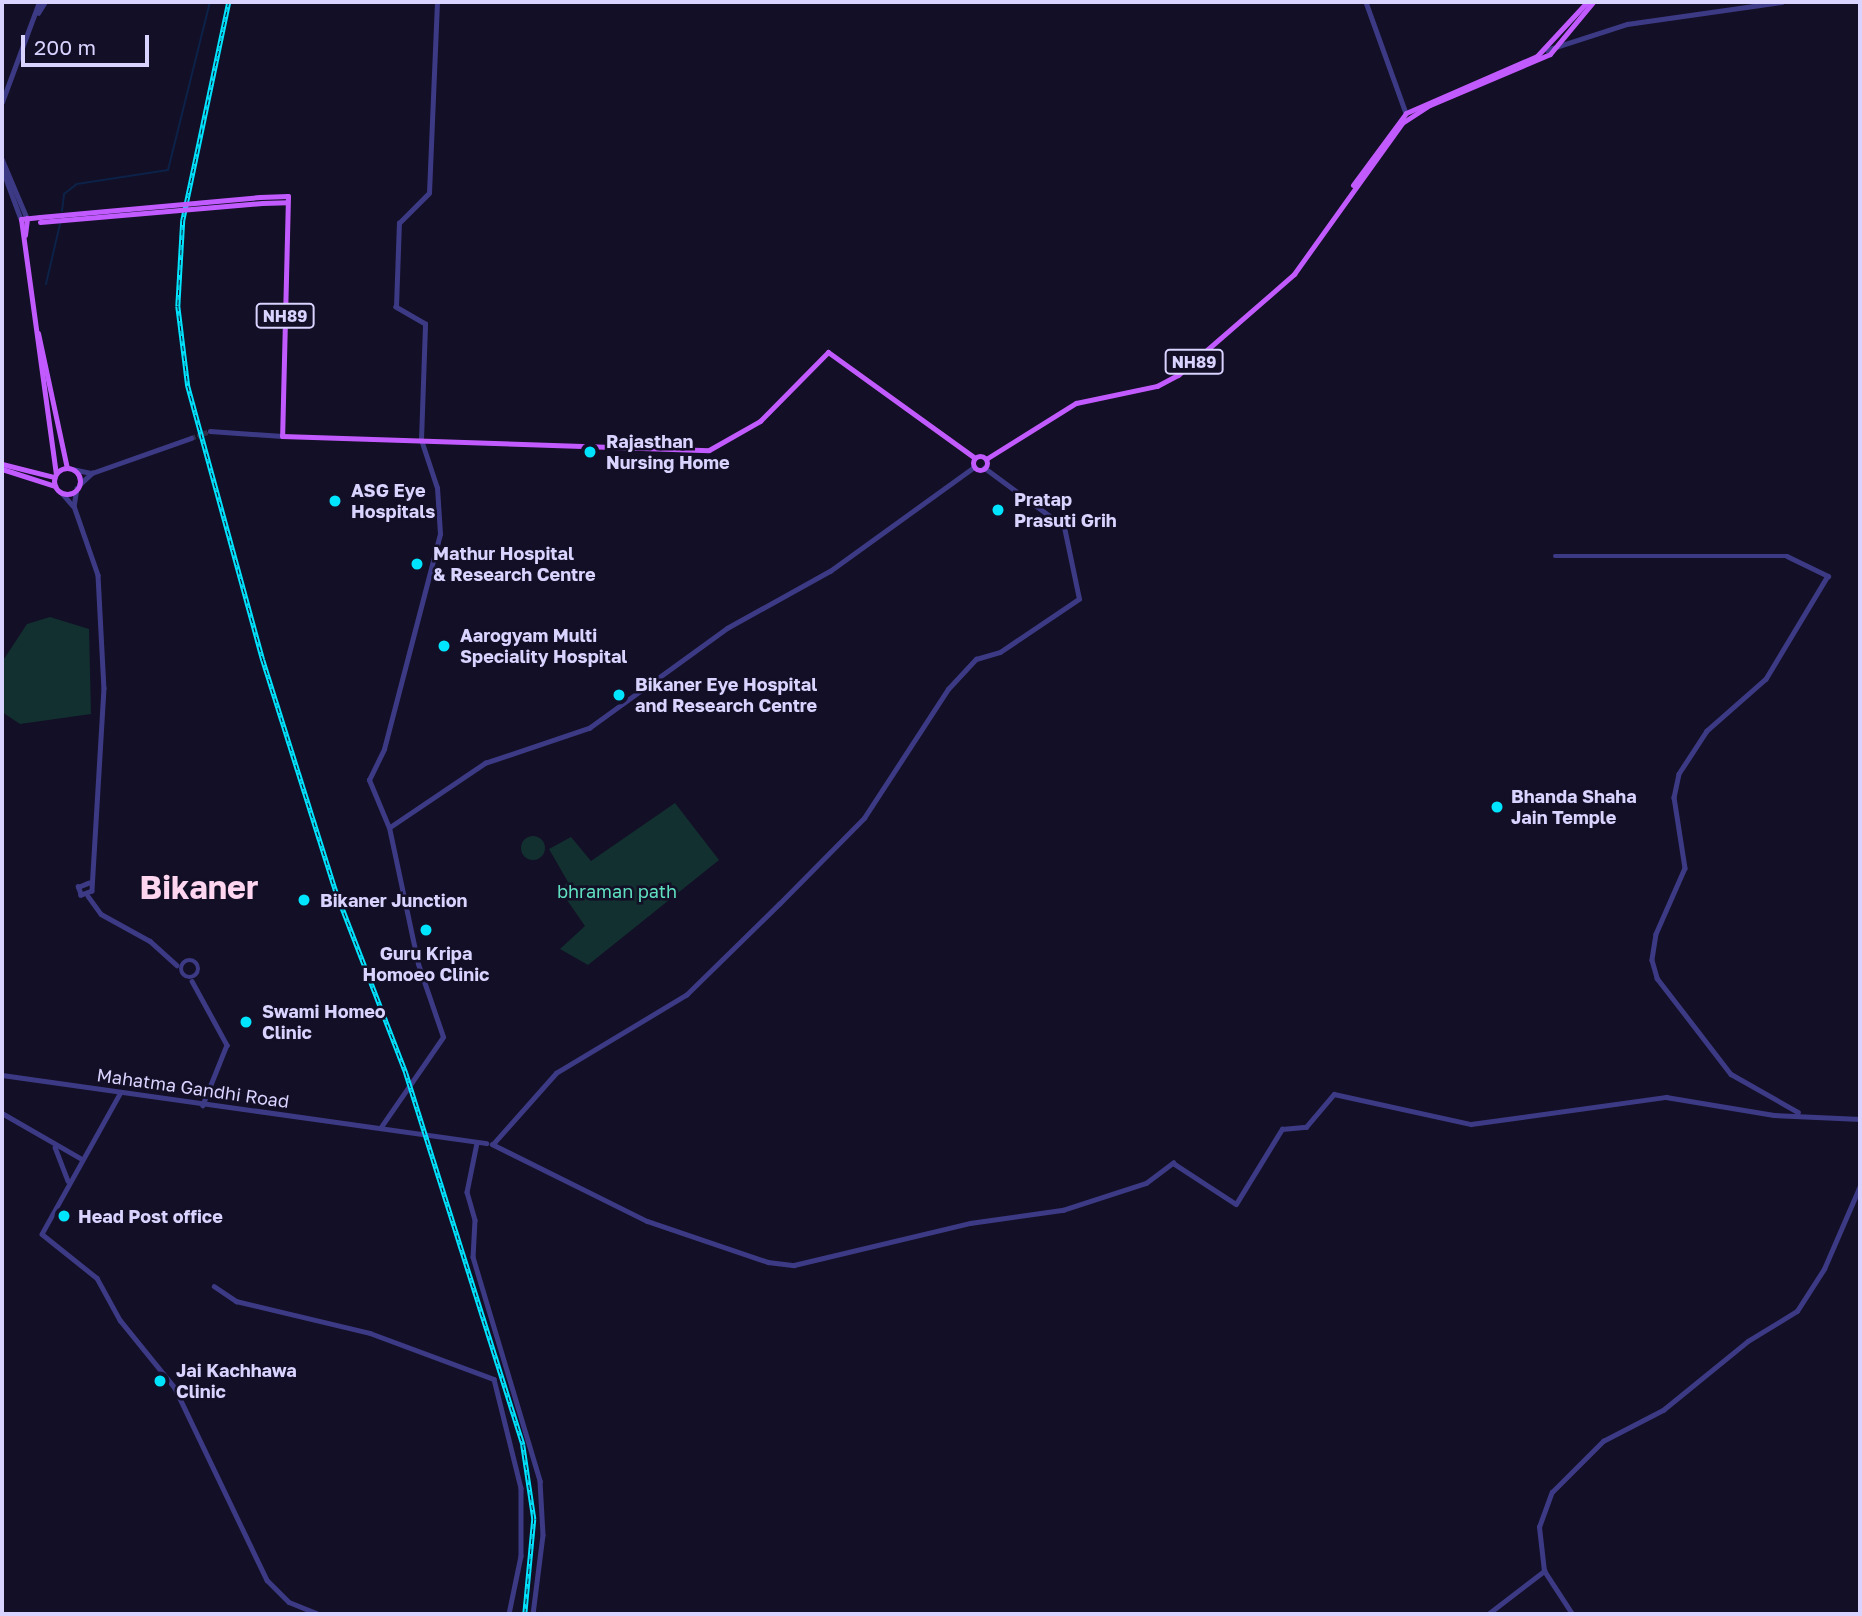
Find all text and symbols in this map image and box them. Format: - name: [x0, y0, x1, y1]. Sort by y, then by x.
- scale bar: [24, 21, 152, 65]
- text: 200 m: [34, 34, 96, 60]
- road number: NH89: [255, 304, 315, 328]
- road number: NH89: [1164, 350, 1224, 374]
- place label: Rajasthan Nursing Home: [606, 431, 730, 474]
- marker: Rajasthan Nursing Home: [580, 442, 600, 462]
- place label: ASG Eye Hospitals: [351, 480, 435, 522]
- place label: Pratap Prasuti Grih: [1014, 489, 1117, 532]
- marker: ASG Eye Hospitals: [325, 491, 345, 511]
- marker: Pratap Prasuti Grih: [988, 500, 1008, 520]
- place label: Mathur Hospital & Research Centre: [433, 543, 596, 586]
- marker: Mathur Hospital & Research Centre: [407, 554, 427, 574]
- place label: Aarogyam Multi Speciality Hospital: [460, 625, 627, 668]
- marker: Aarogyam Multi Speciality Hospital: [434, 636, 454, 656]
- place label: Bikaner Eye Hospital and Research Centre: [635, 674, 817, 716]
- marker: Bikaner Eye Hospital and Research Centre: [609, 685, 629, 705]
- place label: Bhanda Shaha Jain Temple: [1511, 786, 1637, 828]
- marker: Bhanda Shaha Jain Temple: [1489, 799, 1505, 815]
- district label: Bikaner: [140, 868, 258, 906]
- park label: bhraman path: [557, 880, 677, 902]
- place label: Bikaner Junction: [320, 889, 467, 911]
- marker: Bikaner Junction: [294, 890, 314, 910]
- marker: Guru Kripa Homoeo Clinic: [416, 920, 436, 940]
- place label: Guru Kripa Homoeo Clinic: [363, 943, 489, 986]
- place label: Swami Homeo Clinic: [262, 1001, 386, 1044]
- marker: Swami Homeo Clinic: [236, 1012, 256, 1032]
- street label: Mahatma Gandhi Road: [95, 1064, 291, 1112]
- place label: Head Post office: [78, 1205, 223, 1227]
- marker: Head Post office: [56, 1208, 72, 1224]
- place label: Jai Kachhawa Clinic: [176, 1360, 297, 1402]
- marker: Jai Kachhawa Clinic: [150, 1371, 170, 1391]

